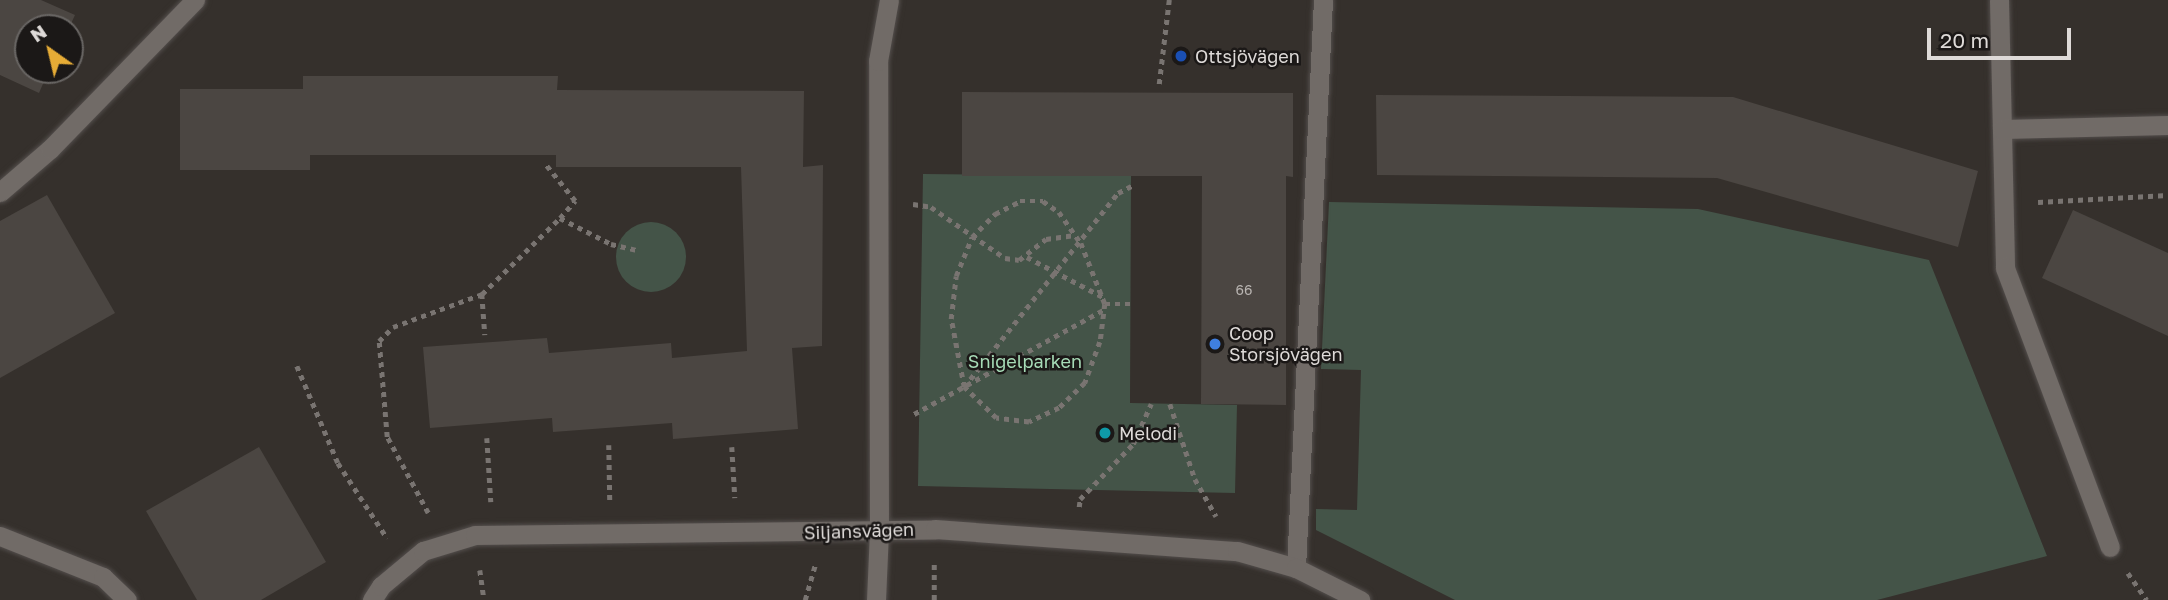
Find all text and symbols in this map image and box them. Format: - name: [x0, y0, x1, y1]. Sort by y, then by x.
- north arrow: [14, 14, 84, 84]
- scale bar: [1930, 14, 2074, 58]
- text: N: [26, 19, 51, 46]
- text: 20 m: [1940, 27, 1989, 53]
- place label: Ottsjövägen: [1195, 45, 1300, 67]
- marker: Ottsjövägen: [1173, 48, 1189, 64]
- house number: 66: [1236, 282, 1252, 298]
- place label: Coop Storsjövägen: [1229, 323, 1342, 366]
- marker: Coop Storsjövägen: [1207, 336, 1223, 352]
- park label: Snigelparken: [968, 350, 1082, 372]
- place label: Melodi: [1119, 422, 1177, 444]
- marker: Melodi: [1097, 425, 1113, 441]
- street label: Siljansvägen: [804, 518, 914, 544]

